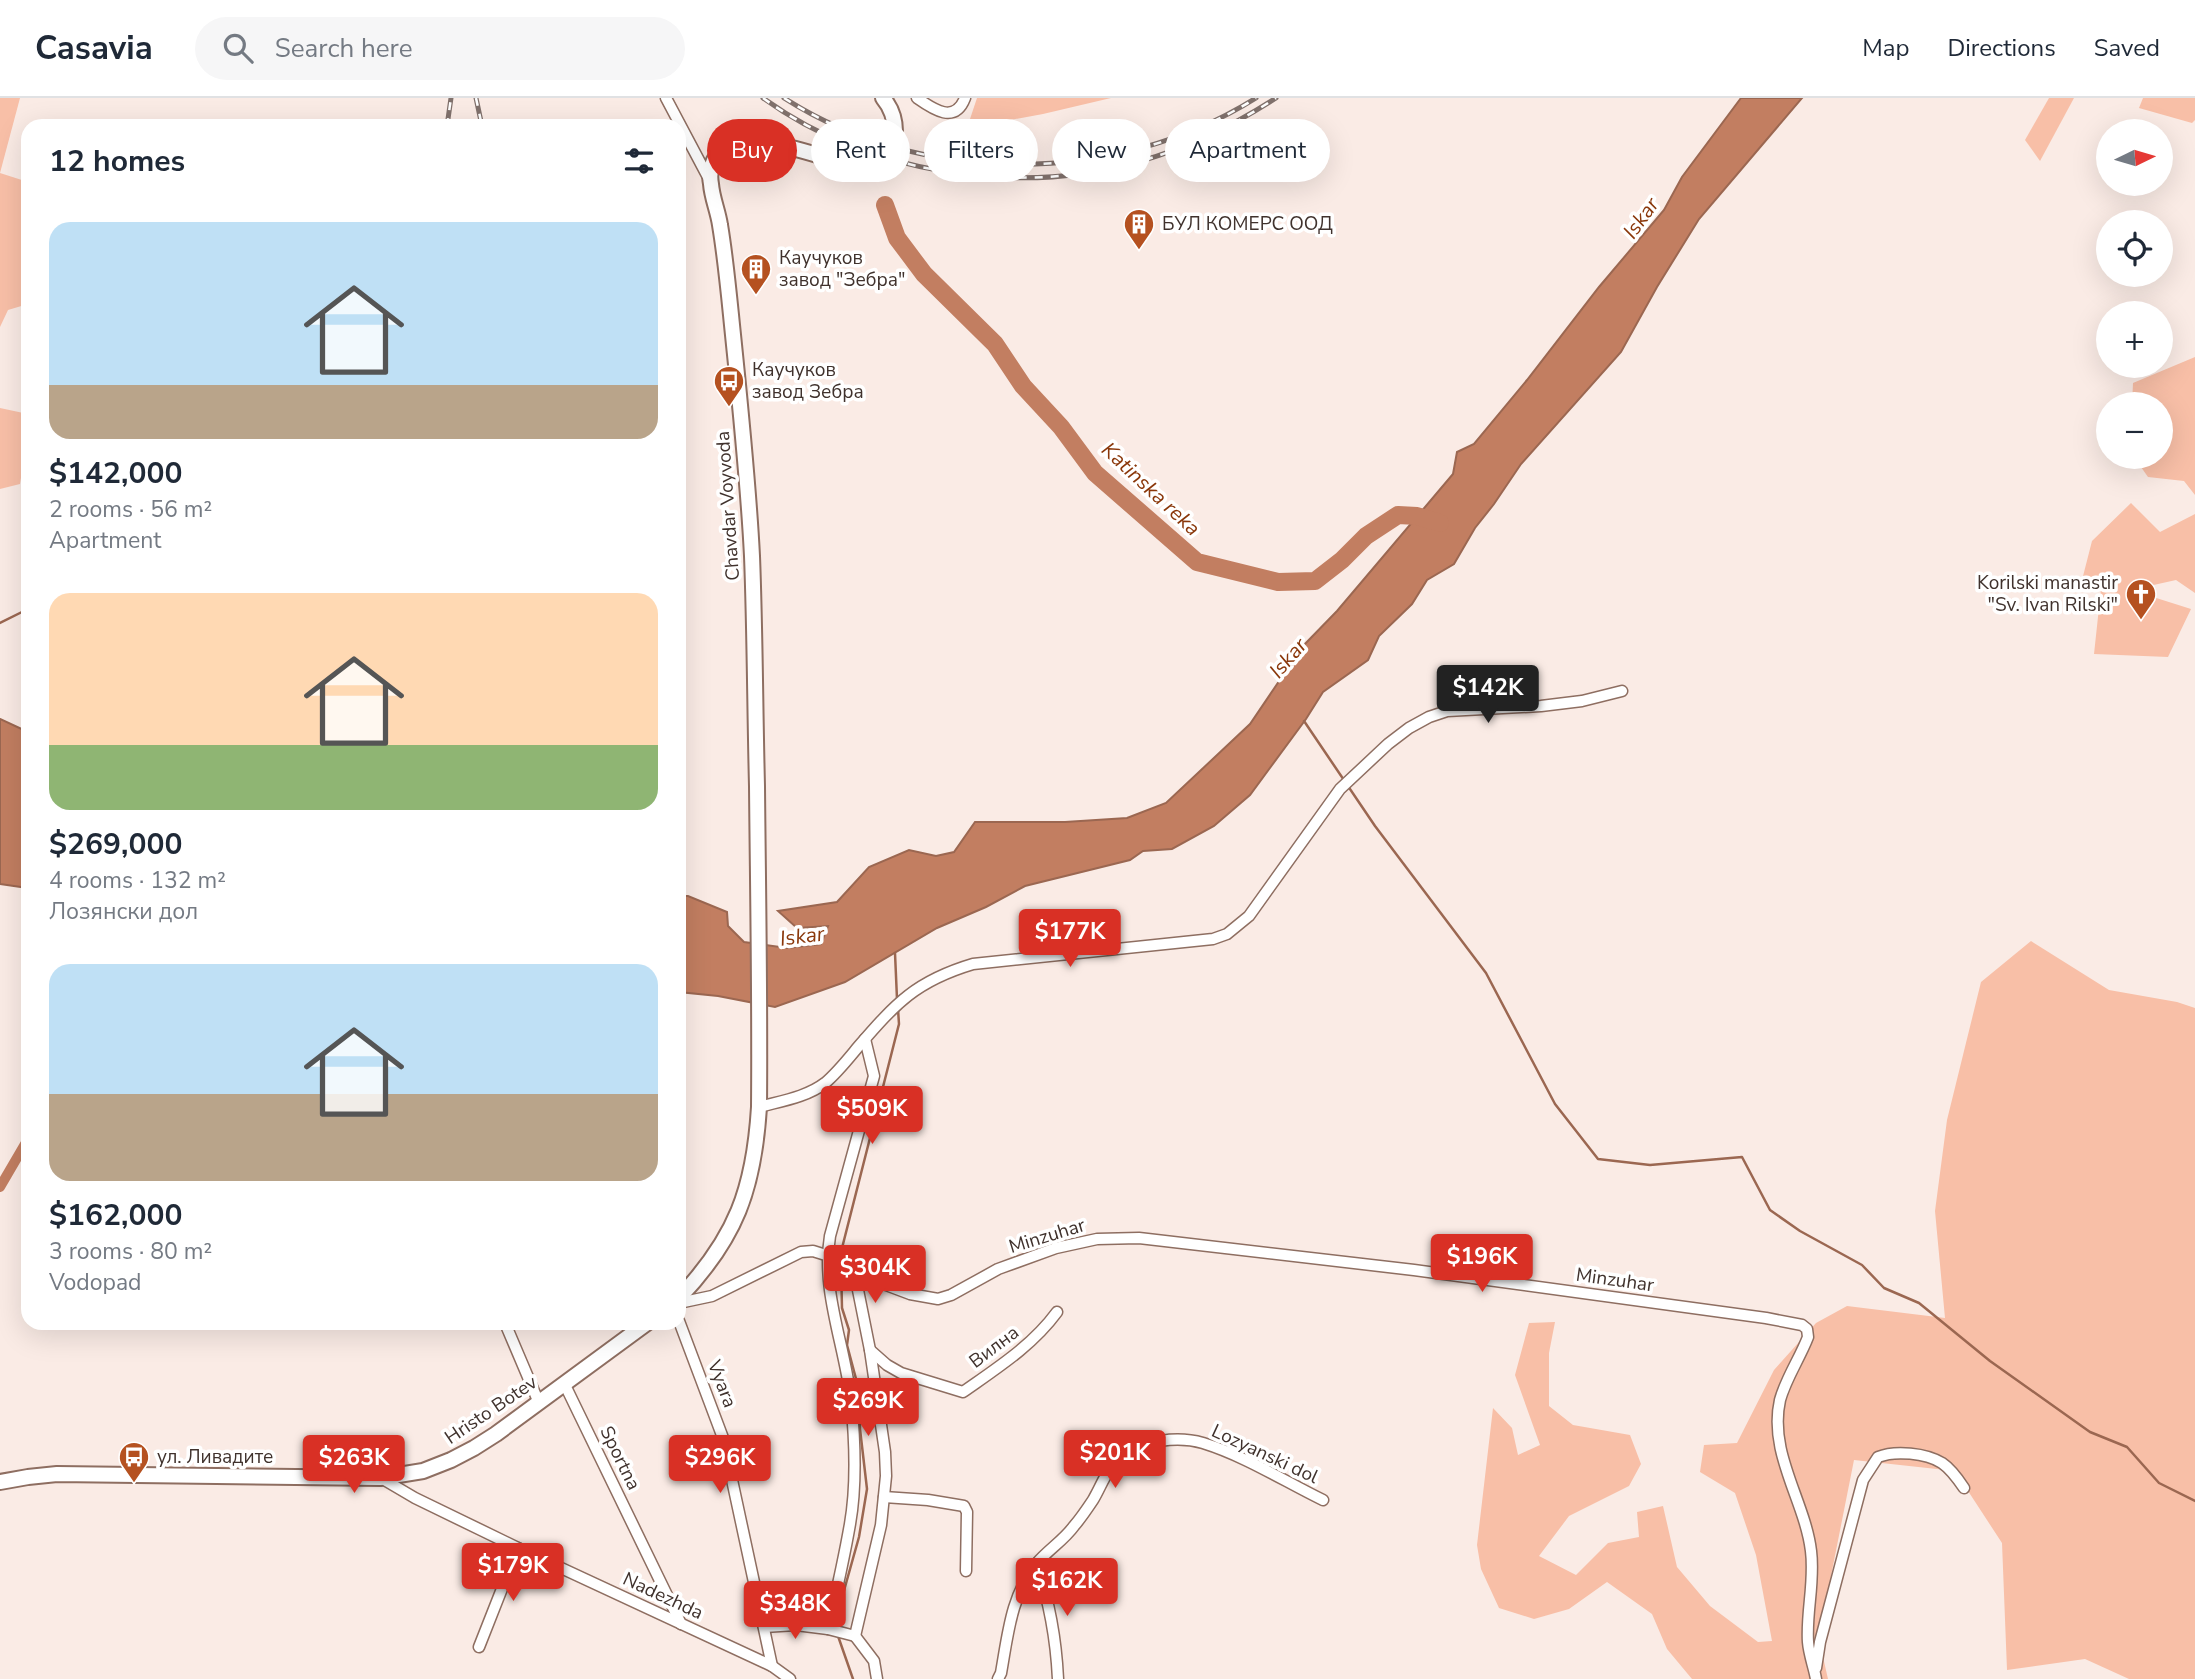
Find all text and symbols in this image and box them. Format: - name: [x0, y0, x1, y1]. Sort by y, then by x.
- search box: [195, 17, 685, 80]
- text: Casavia: [35, 26, 153, 71]
- icon: search: [219, 29, 257, 67]
- text: Search here: [275, 31, 413, 66]
- text: Map: [1862, 32, 1909, 64]
- text: Directions: [1947, 32, 2056, 64]
- text: Saved: [2094, 32, 2160, 64]
- chip: Buy: [707, 119, 797, 182]
- chip: Rent: [811, 119, 910, 182]
- chip: Filters: [924, 119, 1038, 182]
- chip: New: [1052, 119, 1151, 182]
- chip: Apartment: [1165, 119, 1330, 182]
- north arrow: [2096, 119, 2174, 196]
- map controls: [2096, 119, 2173, 469]
- text: 12 homes: [49, 141, 185, 182]
- icon: filters: [620, 142, 658, 180]
- water label: Iskar: [1617, 191, 1666, 244]
- building icon: БУЛ КОМЕРС ООД: [1122, 207, 1156, 251]
- button: locate: [2096, 210, 2173, 287]
- place label: БУЛ КОМЕРС ООД: [1162, 211, 1333, 237]
- place label: Каучуков завод "Зебра": [779, 245, 906, 293]
- building icon: Каучуков завод "Зебра": [739, 252, 773, 296]
- icon: home: [291, 267, 417, 393]
- button: +: [2096, 301, 2173, 378]
- place label: Каучуков завод Зебра: [752, 357, 864, 405]
- bus stop icon: Каучуков завод Зебра: [712, 364, 746, 408]
- button: −: [2096, 392, 2173, 469]
- street label: Chavdar Voyvoda: [710, 430, 746, 582]
- water label: Katinska reka: [1096, 436, 1206, 542]
- text: $142,000: [49, 453, 182, 494]
- text: 2 rooms · 56 m²: [49, 494, 212, 525]
- text: Apartment: [49, 525, 161, 556]
- place label: Korilski manastir "Sv. Ivan Rilski": [1977, 570, 2118, 618]
- church icon: Korilski manastir "Sv. Ivan Rilski": [2124, 577, 2158, 621]
- water label: Iskar: [1263, 632, 1313, 684]
- icon: home: [291, 638, 417, 764]
- pin: $142K: [1439, 666, 1537, 725]
- text: $142K: [1453, 672, 1523, 703]
- text: $269,000: [49, 824, 182, 865]
- text: 4 rooms · 132 m²: [49, 865, 226, 896]
- text: Лозянски дол: [49, 896, 198, 927]
- pin: $177K: [1021, 910, 1119, 969]
- text: $177K: [1035, 916, 1105, 947]
- water label: Iskar: [778, 919, 826, 953]
- icon: home: [291, 1009, 417, 1135]
- pin: $509K: [823, 1086, 921, 1146]
- text: $509K: [837, 1093, 907, 1124]
- text: $162,000: [49, 1195, 182, 1236]
- street label: Minzuhar: [1006, 1212, 1089, 1260]
- pin: $196K: [1433, 1234, 1531, 1294]
- text: 3 rooms · 80 m²: [49, 1236, 212, 1267]
- text: $196K: [1447, 1241, 1517, 1272]
- pin: $304K: [826, 1246, 924, 1305]
- text: $304K: [840, 1252, 910, 1283]
- street label: Minzuhar: [1574, 1262, 1656, 1298]
- text: Vodopad: [49, 1267, 142, 1298]
- street label: Вилна: [964, 1320, 1024, 1374]
- street label: Vyara: [701, 1356, 743, 1412]
- street label: Hristo Botev: [440, 1369, 543, 1451]
- pin: $269K: [819, 1378, 917, 1438]
- text: $269K: [833, 1385, 903, 1416]
- street label: Lozyanski dol: [1207, 1418, 1323, 1490]
- street label: Sportna: [593, 1422, 647, 1494]
- pin: $201K: [1066, 1430, 1164, 1490]
- pin: $263K: [305, 1436, 403, 1495]
- pin: $296K: [671, 1436, 769, 1495]
- text: $201K: [1080, 1437, 1150, 1468]
- bus stop icon: ул. Ливадите: [117, 1440, 151, 1484]
- text: $263K: [319, 1442, 389, 1473]
- text: $296K: [685, 1442, 755, 1473]
- place label: ул. Ливадите: [157, 1444, 273, 1470]
- pin: $179K: [464, 1544, 562, 1603]
- text: $179K: [478, 1550, 548, 1581]
- pin: $162K: [1018, 1558, 1116, 1618]
- text: $162K: [1032, 1565, 1102, 1596]
- street label: Nadezhda: [619, 1566, 707, 1626]
- pin: $348K: [746, 1582, 844, 1641]
- text: $348K: [760, 1588, 830, 1619]

